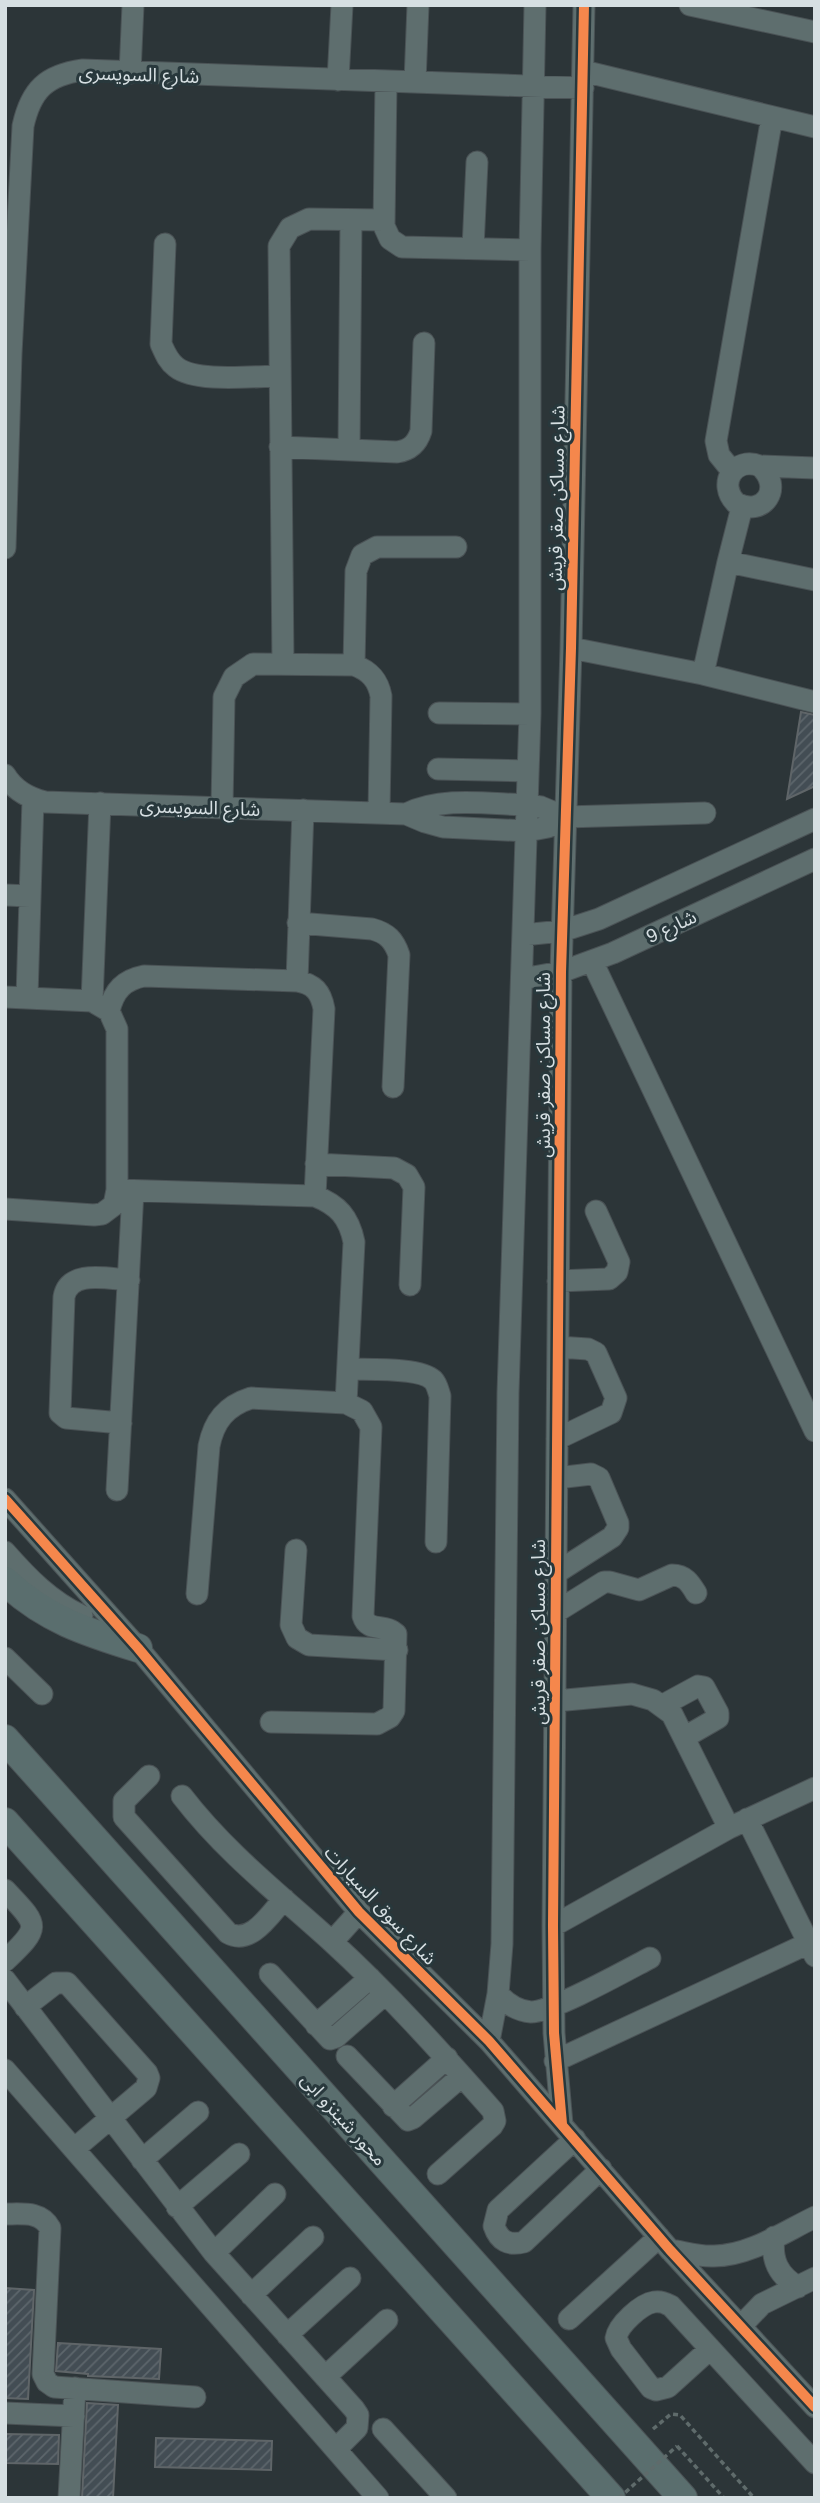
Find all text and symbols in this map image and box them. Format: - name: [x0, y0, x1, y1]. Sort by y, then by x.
- street label: شارع السويسرى: [78, 62, 200, 90]
- street label: شارع مساكن صقر قريش: [544, 405, 572, 591]
- street label: شارع السويسرى: [139, 795, 261, 823]
- street label: شارع 9: [643, 906, 701, 950]
- street label: شارع مساكن صقر قريش: [533, 972, 557, 1158]
- street label: شارع مساكن صقر قريش: [528, 1539, 552, 1725]
- street label: شارع سوق السيارات: [318, 1842, 441, 1971]
- street label: محور شينزو ابى: [296, 2069, 390, 2170]

